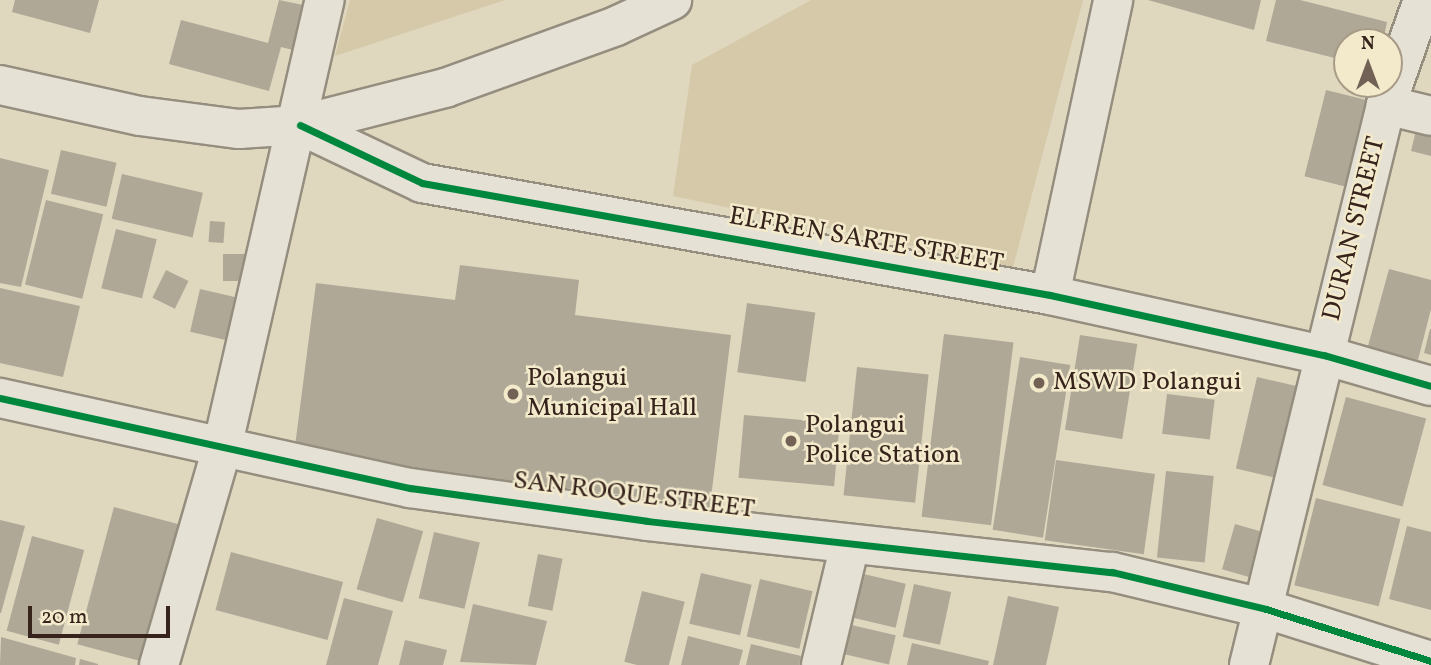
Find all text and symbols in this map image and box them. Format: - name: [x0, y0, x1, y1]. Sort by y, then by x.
- north arrow: [1333, 28, 1403, 98]
- text: N: [1361, 31, 1375, 57]
- street label: DURAN STREET: [1317, 134, 1393, 324]
- street label: ELFREN SARTE STREET: [726, 201, 1006, 281]
- place label: Polangui Municipal Hall: [527, 363, 697, 424]
- place label: MSWD Polangui: [1053, 367, 1241, 399]
- marker: MSWD Polangui: [1031, 375, 1047, 391]
- marker: Polangui Municipal Hall: [505, 386, 521, 402]
- place label: Polangui Police Station: [805, 410, 960, 472]
- marker: Polangui Police Station: [783, 433, 799, 449]
- street label: SAN ROQUE STREET: [512, 466, 756, 526]
- scale bar: [32, 592, 173, 636]
- text: 20 m: [41, 603, 87, 632]

